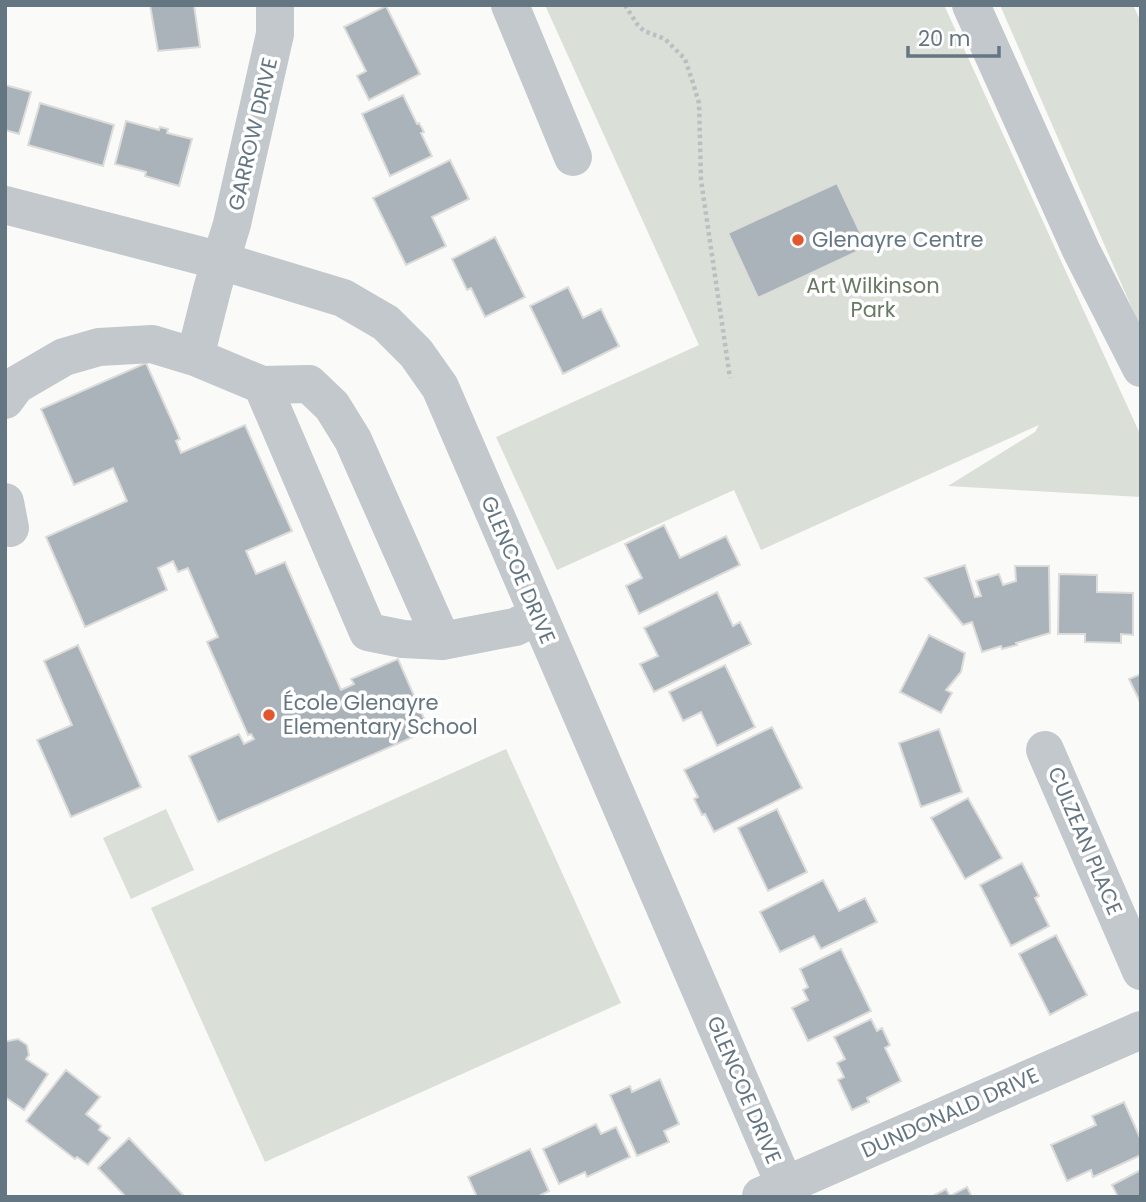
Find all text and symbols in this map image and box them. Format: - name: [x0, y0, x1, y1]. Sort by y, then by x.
- scale bar: [908, 14, 999, 58]
- text: 20 m: [918, 24, 971, 53]
- street label: GARROW DRIVE: [221, 54, 284, 213]
- place label: Glenayre Centre: [812, 225, 984, 254]
- marker: Glenayre Centre: [790, 232, 806, 248]
- park label: Art Wilkinson Park: [806, 271, 940, 324]
- street label: GLENCOE DRIVE: [474, 492, 563, 648]
- place label: École Glenayre Elementary School: [283, 688, 478, 741]
- marker: École Glenayre Elementary School: [261, 707, 277, 723]
- street label: CULZEAN PLACE: [1041, 762, 1130, 919]
- street label: GLENCOE DRIVE: [700, 1012, 789, 1168]
- street label: DUNDONALD DRIVE: [856, 1060, 1043, 1165]

